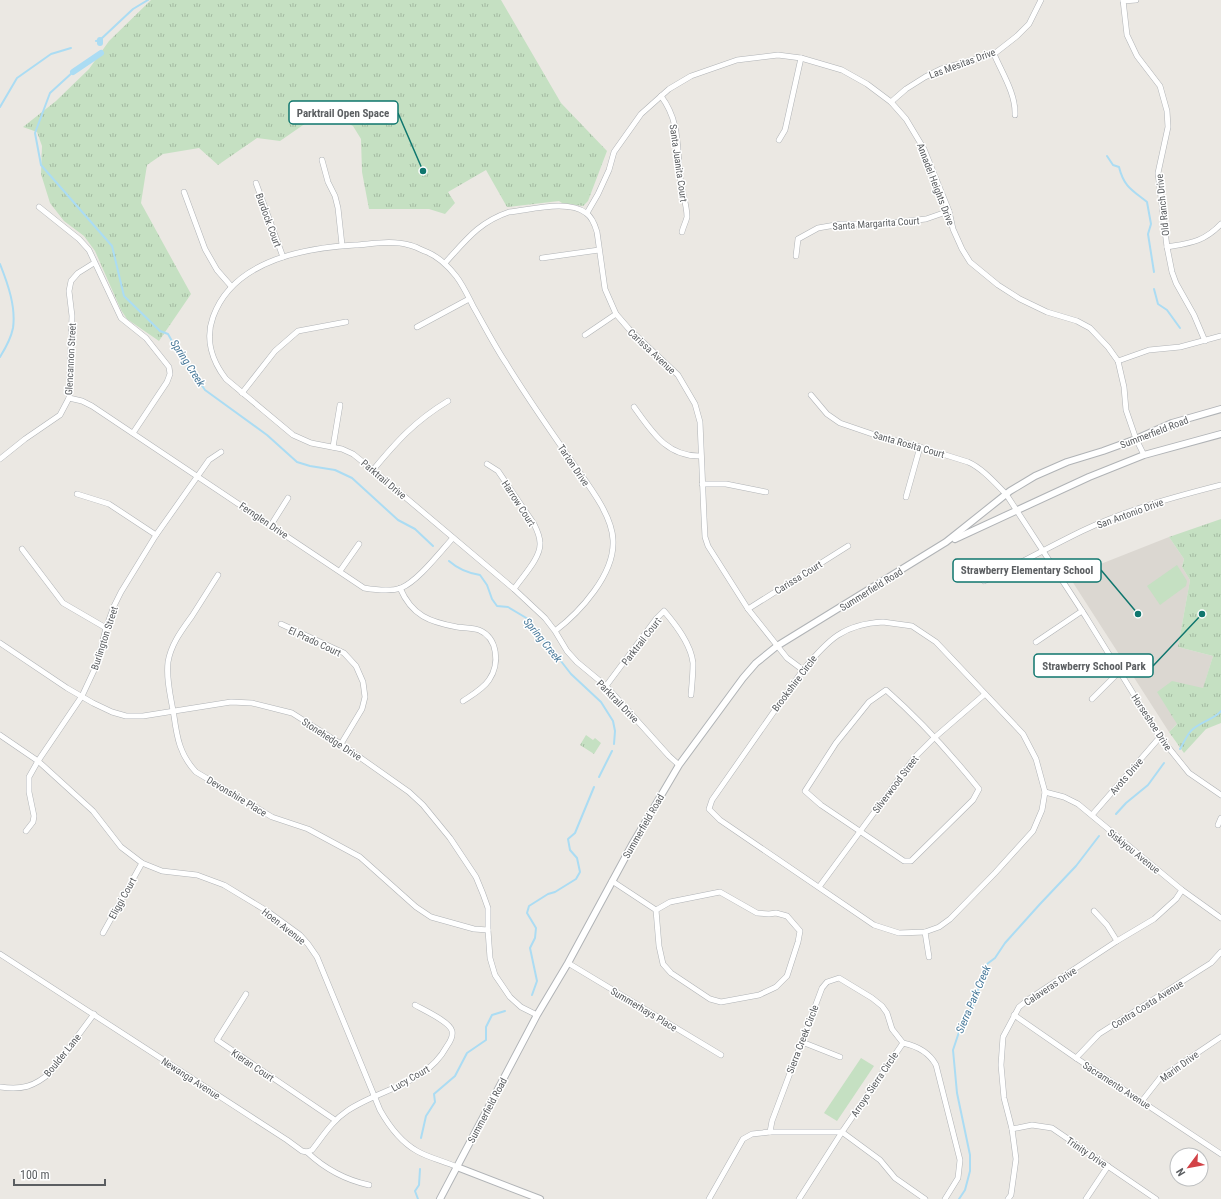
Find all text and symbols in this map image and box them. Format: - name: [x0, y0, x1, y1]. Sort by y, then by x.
- street label: Las Mesitas Drive: [927, 46, 997, 81]
- callout: Parktrail Open Space: [289, 101, 398, 124]
- text: Parktrail Open Space: [297, 107, 389, 120]
- street label: Santa Juanita Court: [668, 124, 689, 203]
- street label: Annadel Heights Drive: [915, 142, 956, 227]
- street label: Old Ranch Drive: [1154, 173, 1171, 236]
- street label: Burdock Court: [254, 192, 283, 249]
- street label: Santa Margarita Court: [832, 215, 920, 232]
- street label: Glencannon Street: [63, 323, 78, 395]
- street label: Carissa Avenue: [626, 327, 678, 376]
- water label: Spring Creek: [168, 337, 208, 389]
- street label: Summerfield Road: [1119, 414, 1190, 451]
- street label: Santa Rosita Court: [872, 429, 946, 460]
- street label: Tarton Drive: [556, 442, 592, 488]
- street label: Parktrail Drive: [359, 457, 409, 502]
- street label: Harrow Court: [500, 478, 538, 528]
- street label: San Antonio Drive: [1095, 496, 1165, 531]
- street label: Fernglen Drive: [237, 500, 290, 541]
- street label: Carissa Court: [773, 558, 824, 596]
- callout: Strawberry Elementary School: [953, 559, 1101, 582]
- text: Strawberry Elementary School: [961, 564, 1094, 577]
- street label: Summerfield Road: [838, 566, 905, 613]
- street label: Burlington Street: [89, 605, 120, 671]
- water label: Spring Creek: [521, 615, 565, 665]
- street label: Parktrail Court: [619, 615, 663, 667]
- street label: El Prado Court: [287, 624, 343, 658]
- street label: Brookshire Circle: [770, 653, 819, 713]
- callout: Strawberry School Park: [1034, 654, 1153, 677]
- text: Strawberry School Park: [1042, 660, 1146, 673]
- street label: Parktrail Drive: [594, 678, 641, 725]
- street label: Horseshoe Drive: [1129, 692, 1174, 753]
- street label: Stonehedge Drive: [300, 716, 364, 763]
- street label: Silverwood Street: [870, 753, 921, 815]
- street label: Avots Drive: [1108, 756, 1145, 797]
- street label: Devonshire Place: [205, 774, 269, 819]
- street label: Summerfield Road: [621, 792, 666, 860]
- street label: Siskiyou Avenue: [1105, 827, 1162, 876]
- street label: Eliggi Court: [107, 876, 138, 921]
- street label: Hoen Avenue: [260, 906, 308, 947]
- water label: Sierra Park Creek: [953, 963, 994, 1035]
- street label: Calaveras Drive: [1022, 965, 1079, 1008]
- street label: Contra Costa Avenue: [1109, 978, 1185, 1031]
- street label: Summerhays Place: [609, 985, 679, 1034]
- street label: Sierra Creek Circle: [784, 1003, 821, 1075]
- street label: Boulder Lane: [42, 1032, 83, 1079]
- street label: Kieran Court: [229, 1047, 276, 1084]
- street label: Marin Drive: [1158, 1049, 1201, 1084]
- street label: Arroyo Sierra Circle: [849, 1050, 900, 1119]
- street label: Newanga Avenue: [159, 1055, 222, 1102]
- street label: Sacramento Avenue: [1081, 1059, 1153, 1112]
- street label: Lucy Court: [389, 1063, 431, 1094]
- street label: Summerfield Road: [466, 1076, 509, 1145]
- street label: Trinity Drive: [1064, 1135, 1109, 1170]
- north arrow: [1169, 1147, 1209, 1187]
- scale bar: [14, 1161, 105, 1187]
- text: N: [1174, 1166, 1188, 1178]
- text: 100 m: [20, 1168, 50, 1182]

